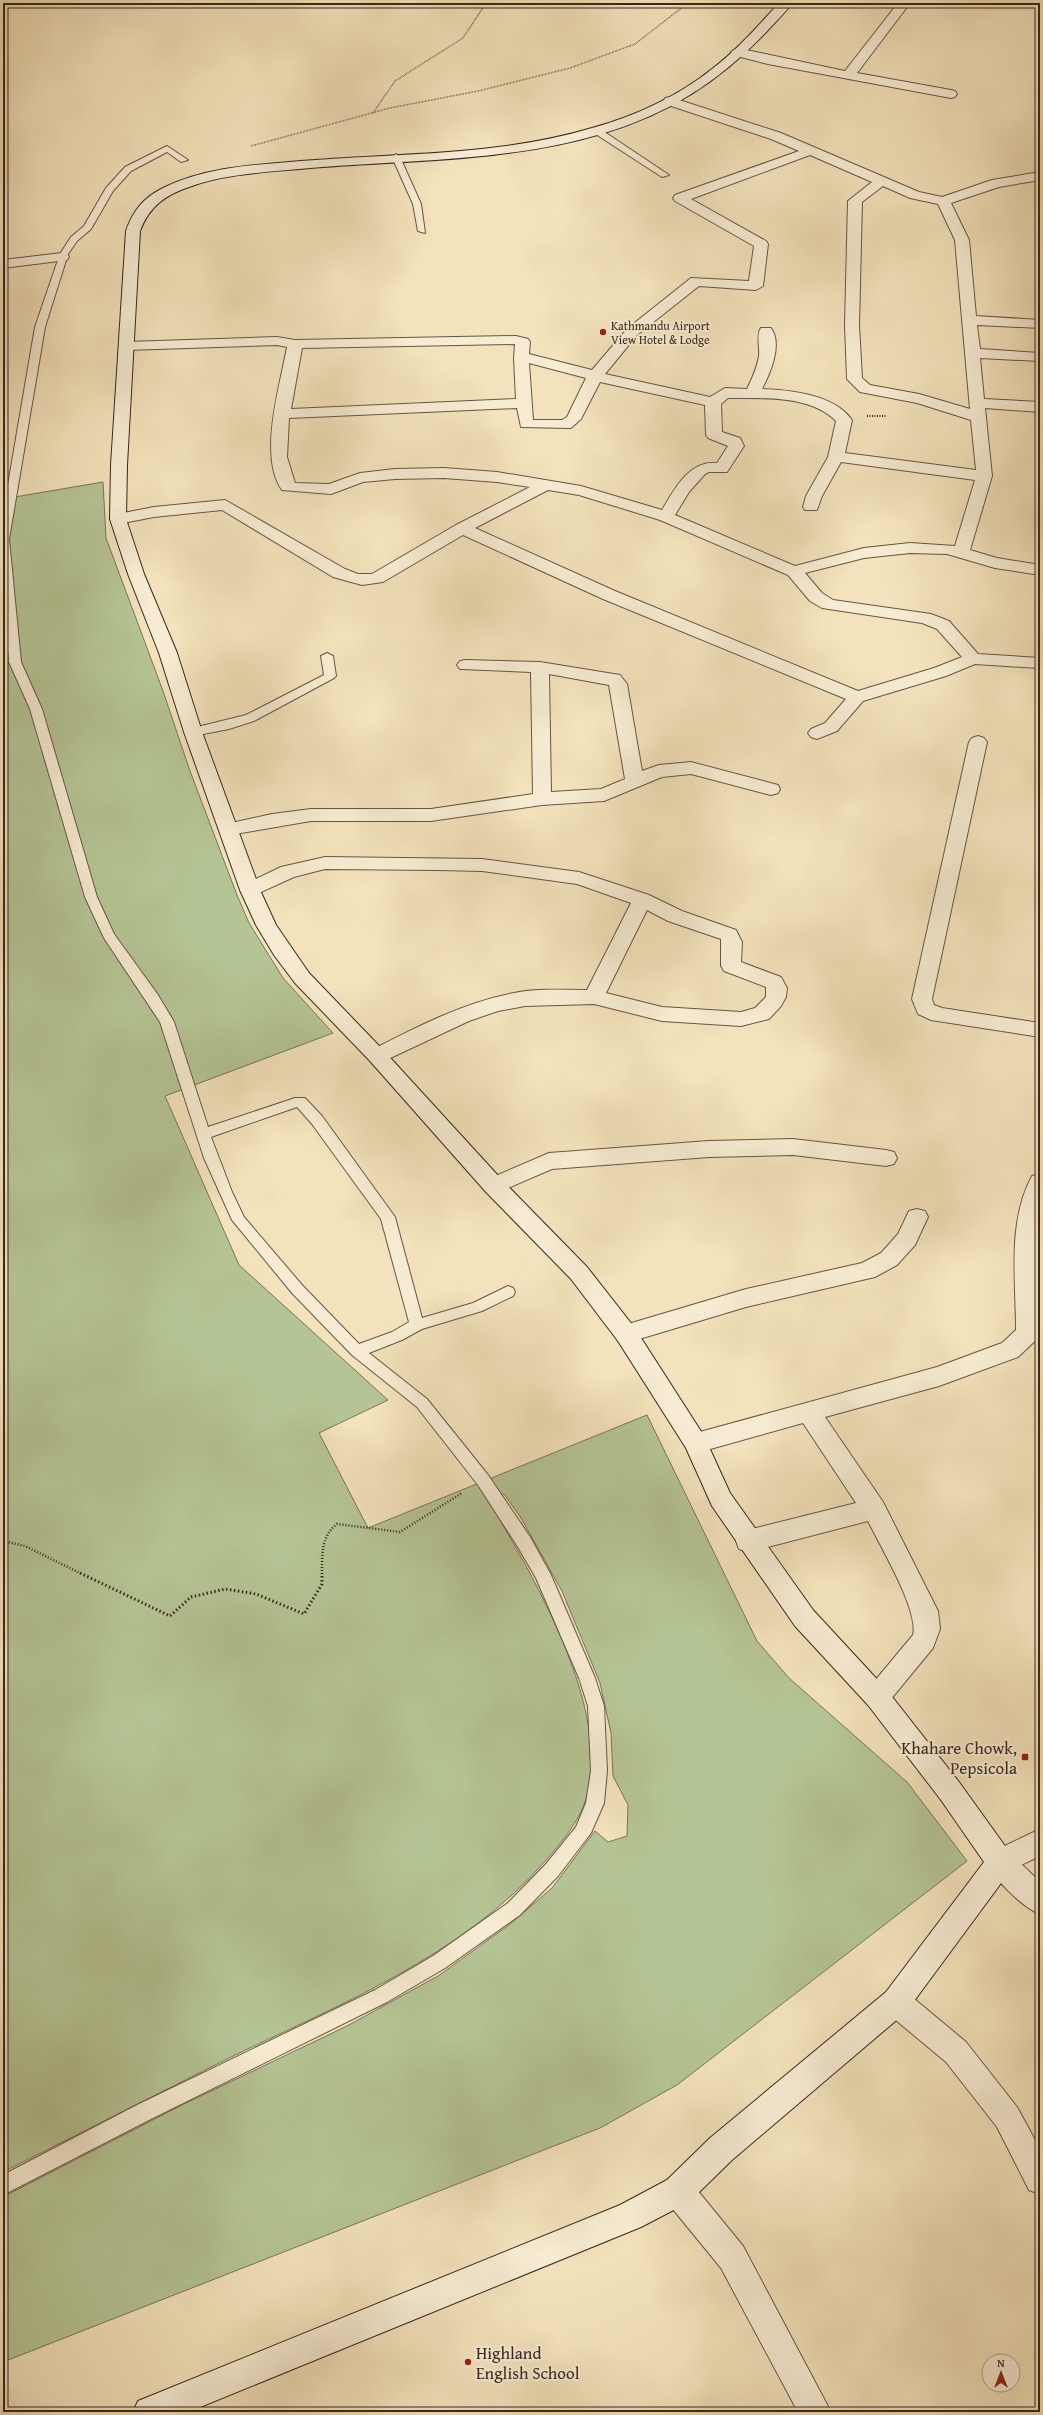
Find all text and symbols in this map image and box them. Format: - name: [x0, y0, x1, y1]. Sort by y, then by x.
- place label: Kathmandu Airport View Hotel & Lodge: [611, 317, 711, 348]
- marker: Kathmandu Airport View Hotel & Lodge: [598, 327, 608, 337]
- place label: Khahare Chowk, Pepsicola: [901, 1735, 1017, 1780]
- marker: Khahare Chowk, Pepsicola: [1020, 1752, 1030, 1762]
- place label: Highland English School: [476, 2340, 580, 2385]
- north arrow: [981, 2353, 1021, 2393]
- text: N: [997, 2355, 1005, 2371]
- marker: Highland English School: [463, 2357, 473, 2367]

